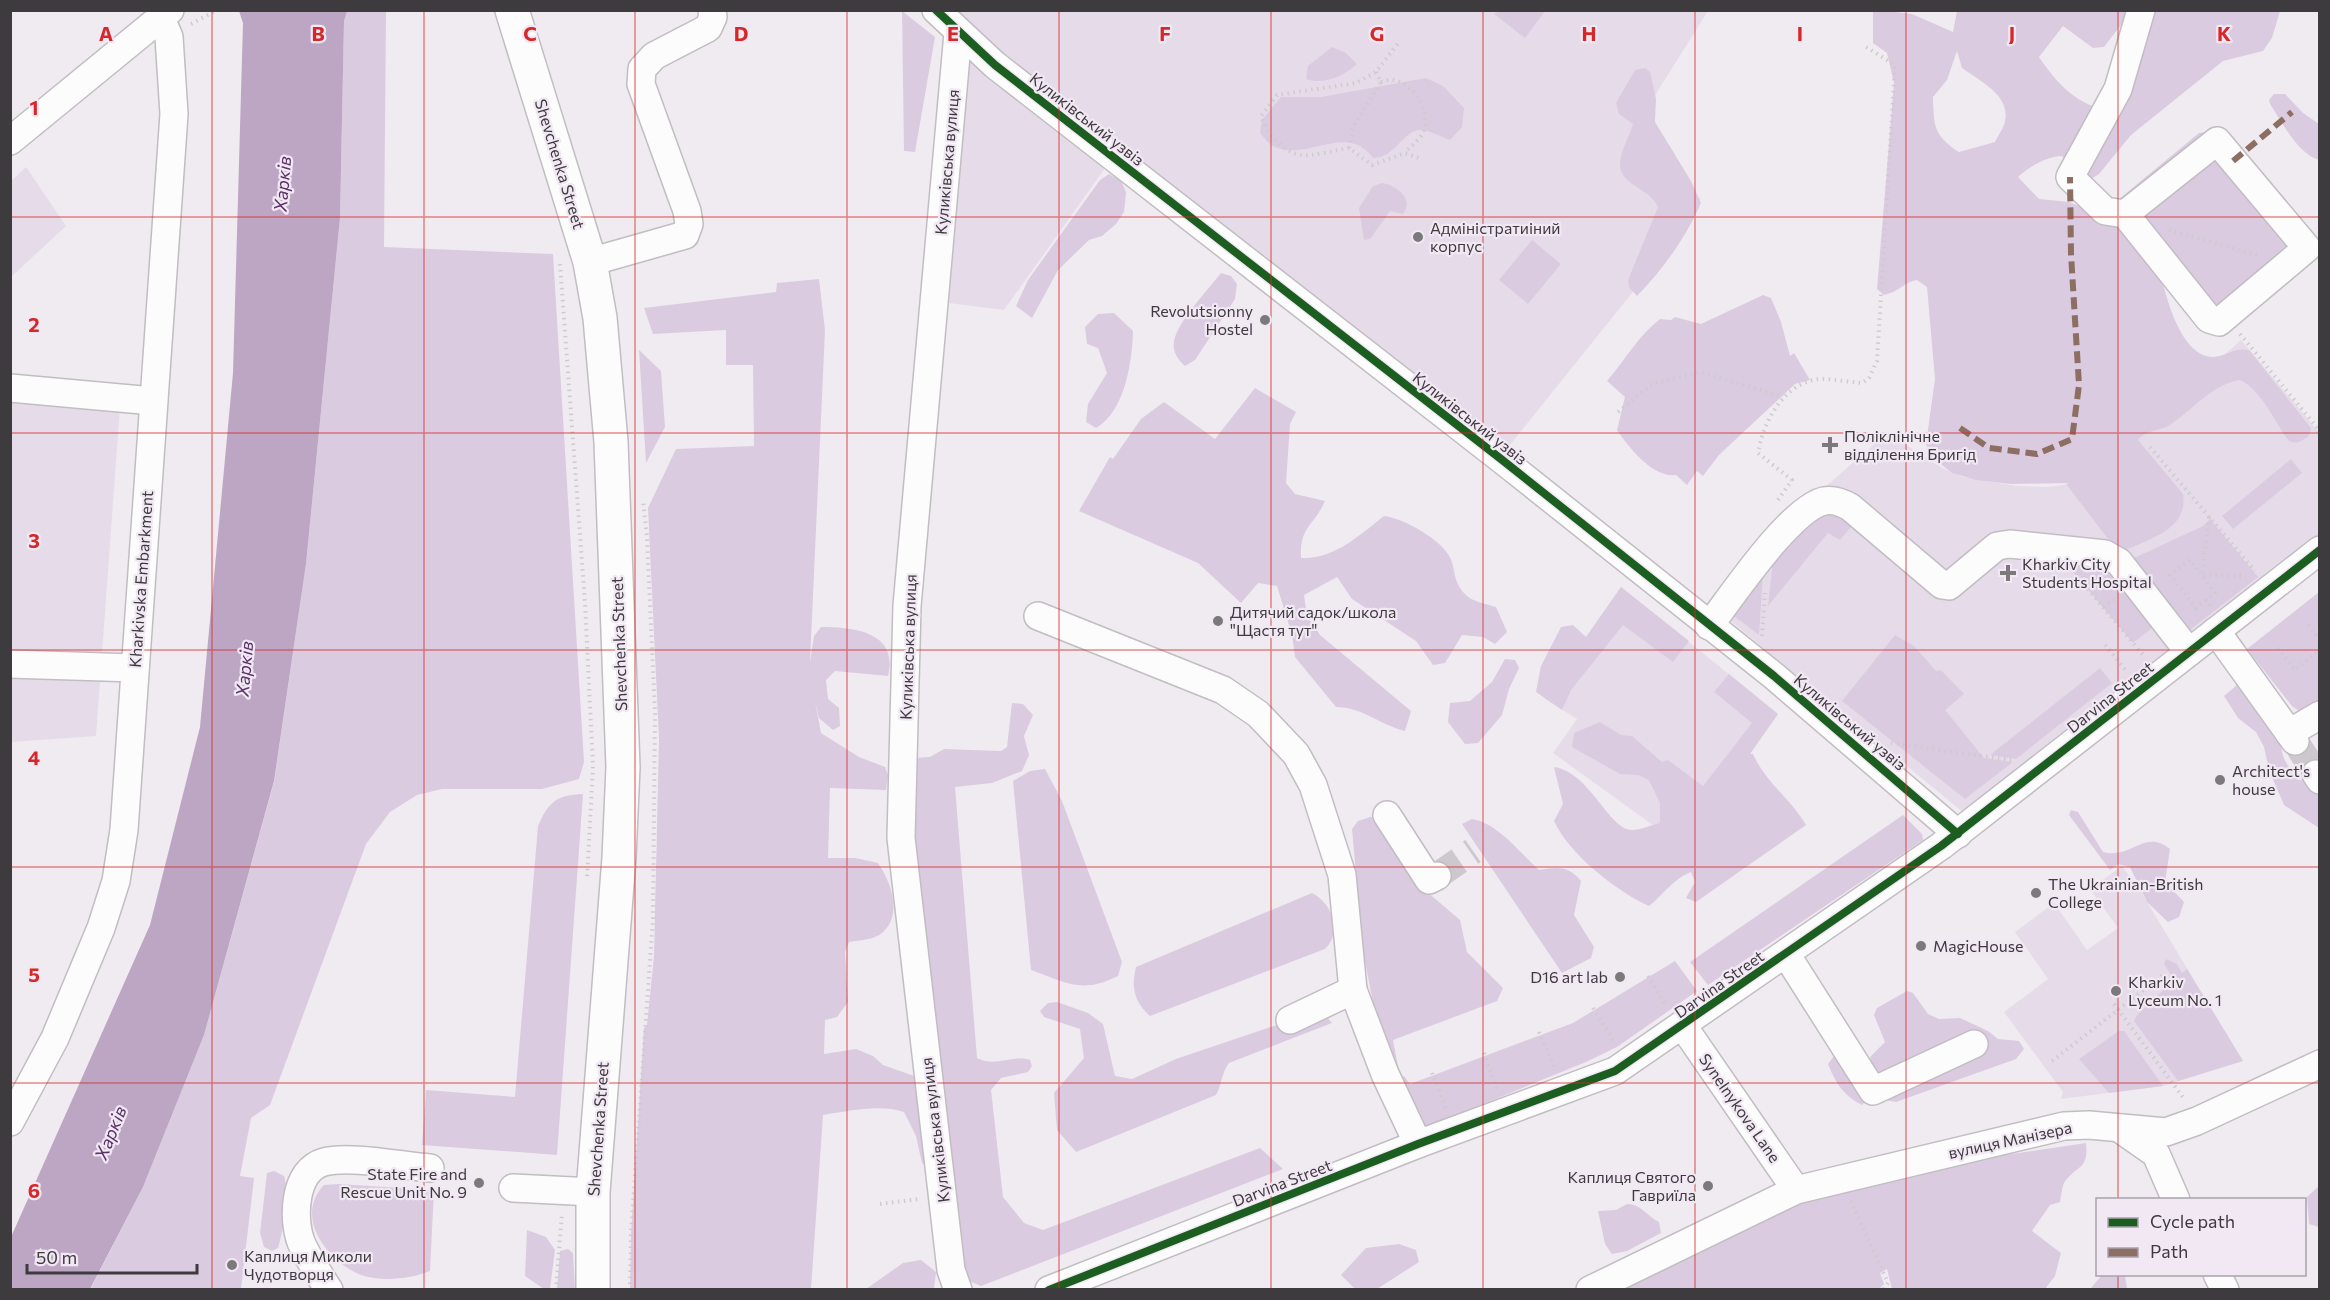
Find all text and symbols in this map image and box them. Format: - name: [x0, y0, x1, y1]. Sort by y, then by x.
- text: A: [99, 21, 113, 45]
- text: B: [311, 21, 325, 45]
- text: C: [523, 21, 537, 45]
- text: D: [734, 21, 748, 45]
- text: E: [947, 21, 959, 45]
- text: F: [1159, 21, 1171, 45]
- text: G: [1370, 21, 1384, 45]
- text: H: [1582, 21, 1597, 45]
- text: I: [1797, 21, 1803, 45]
- text: J: [2009, 21, 2015, 45]
- text: K: [2217, 21, 2231, 45]
- street label: Куликівський узвіз: [1026, 68, 1148, 169]
- street label: Куликівська вулиця: [931, 88, 962, 235]
- text: 1: [29, 95, 39, 119]
- street label: Shevchenka Street: [532, 97, 589, 231]
- water label: Харків: [269, 155, 295, 214]
- place label: Адміністратиіний корпус: [1430, 218, 1561, 255]
- marker: Адміністратиіний корпус: [1411, 230, 1425, 244]
- place label: Revolutsionny Hostel: [1150, 301, 1253, 338]
- text: 2: [28, 312, 40, 336]
- marker: Revolutsionny Hostel: [1258, 313, 1272, 327]
- street label: Куликівський узвіз: [1409, 367, 1531, 468]
- place label: Поліклінічне відділення Бригід: [1844, 426, 1977, 463]
- marker: Поліклінічне відділення Бригід: [1821, 436, 1839, 454]
- street label: Kharkivska Embarkment: [125, 489, 156, 668]
- text: 3: [28, 528, 40, 552]
- place label: Kharkiv City Students Hospital: [2022, 554, 2152, 591]
- marker: Kharkiv City Students Hospital: [1999, 564, 2017, 582]
- street label: Куликівська вулиця: [895, 574, 920, 720]
- street label: Shevchenka Street: [607, 576, 630, 712]
- place label: Дитячий садок/школа "Щастя тут": [1230, 602, 1396, 639]
- marker: Дитячий садок/школа "Щастя тут": [1211, 614, 1225, 628]
- water label: Харків: [231, 640, 257, 699]
- street label: Darvina Street: [2063, 657, 2157, 736]
- street label: Куликівський узвіз: [1791, 669, 1910, 774]
- text: 4: [28, 745, 40, 769]
- place label: Architect's house: [2232, 761, 2310, 798]
- marker: Architect's house: [2213, 773, 2227, 787]
- place label: The Ukrainian-British College: [2048, 874, 2204, 911]
- marker: The Ukrainian-British College: [2029, 886, 2043, 900]
- place label: MagicHouse: [1933, 936, 2023, 955]
- marker: MagicHouse: [1914, 939, 1928, 953]
- street label: Darvina Street: [1670, 946, 1767, 1021]
- text: 5: [28, 962, 40, 986]
- place label: D16 art lab: [1530, 967, 1608, 986]
- marker: D16 art lab: [1613, 970, 1627, 984]
- place label: Kharkiv Lyceum No. 1: [2128, 972, 2222, 1009]
- marker: Kharkiv Lyceum No. 1: [2109, 984, 2123, 998]
- street label: Synelnykova Lane: [1696, 1050, 1785, 1166]
- street label: Куликівська вулиця: [916, 1057, 953, 1204]
- street label: Shevchenka Street: [583, 1061, 612, 1197]
- water label: Харків: [89, 1102, 131, 1164]
- street label: вулиця Манізера: [1946, 1117, 2073, 1162]
- street label: Darvina Street: [1230, 1155, 1335, 1210]
- place label: State Fire and Rescue Unit No. 9: [340, 1164, 467, 1201]
- place label: Каплиця Святого Гавриїла: [1567, 1167, 1696, 1204]
- marker: State Fire and Rescue Unit No. 9: [472, 1176, 486, 1190]
- text: 6: [28, 1178, 40, 1202]
- marker: Каплиця Святого Гавриїла: [1701, 1179, 1715, 1193]
- legend: [2096, 1198, 2306, 1276]
- text: Cycle path: [2150, 1210, 2235, 1232]
- scale bar: [27, 1237, 196, 1275]
- text: Path: [2150, 1240, 2188, 1262]
- text: 50 m: [36, 1246, 77, 1268]
- place label: Каплиця Миколи Чудотворця: [244, 1246, 372, 1283]
- marker: Каплиця Миколи Чудотворця: [225, 1258, 239, 1272]

